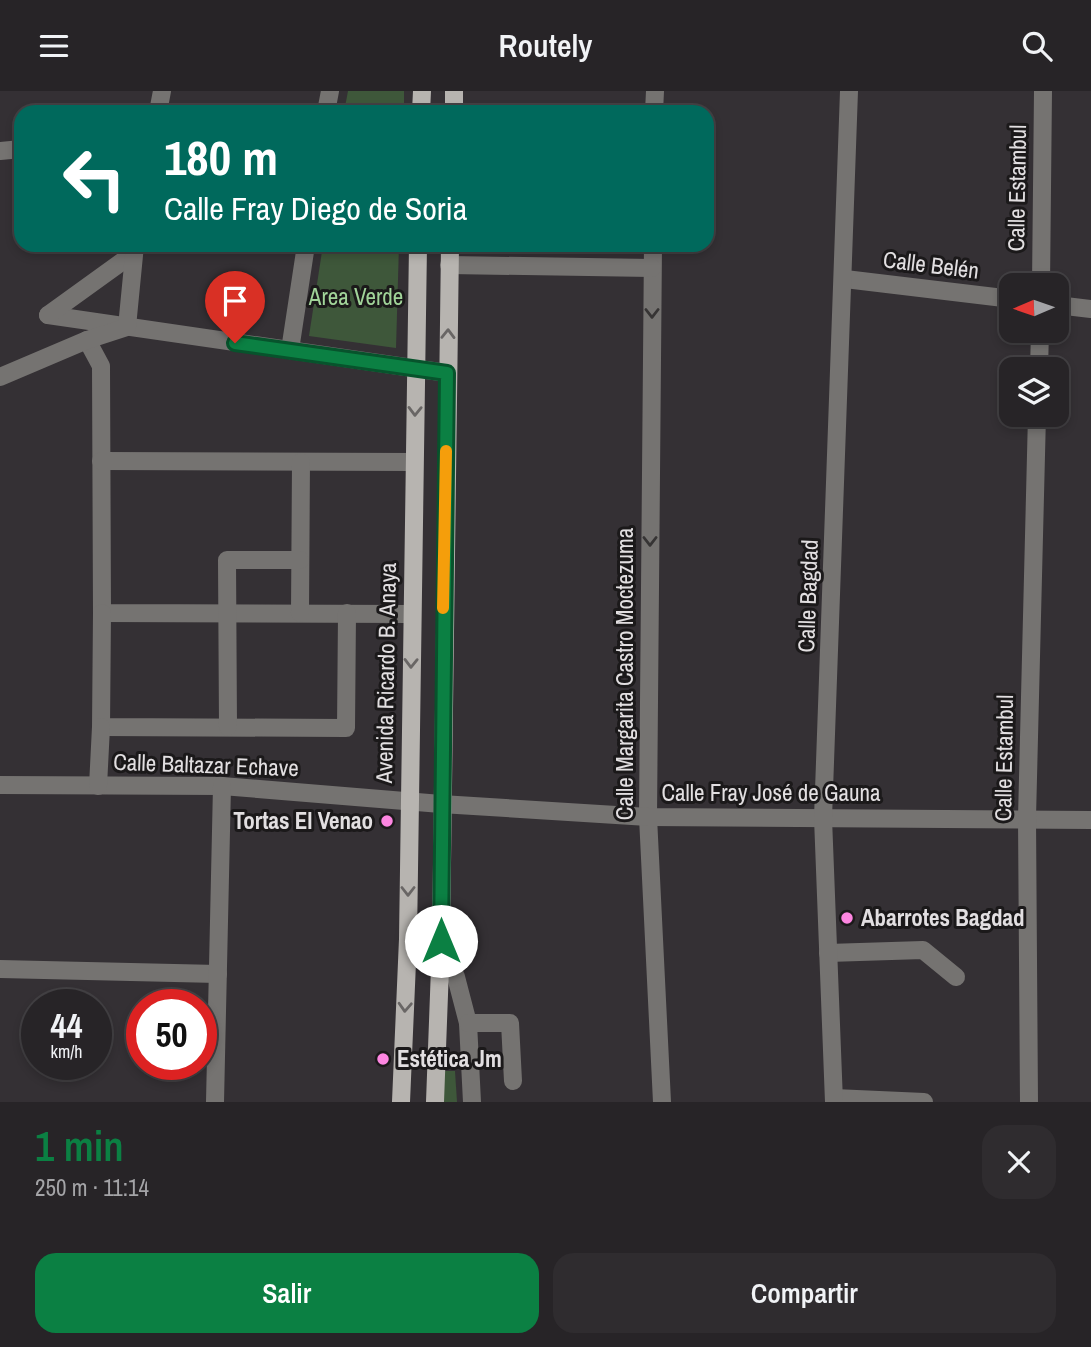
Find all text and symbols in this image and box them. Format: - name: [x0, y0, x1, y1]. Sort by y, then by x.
- text: Routely: [499, 24, 592, 67]
- icon: menu: [35, 27, 73, 65]
- icon: search: [1018, 27, 1056, 65]
- text: 180 m: [164, 124, 278, 190]
- street label: Calle Estambul: [1000, 124, 1033, 252]
- icon: left: [49, 133, 140, 224]
- text: Calle Fray Diego de Soria: [164, 187, 467, 230]
- street label: Calle Belén: [881, 243, 981, 286]
- pin: [205, 271, 265, 343]
- north arrow: [999, 273, 1069, 343]
- map controls: [999, 273, 1069, 427]
- park label: Area Verde: [308, 281, 403, 312]
- icon: arrive: [216, 282, 254, 320]
- one-way arrow: [644, 308, 660, 319]
- one-way arrow: [440, 328, 456, 339]
- button: layers: [999, 357, 1069, 427]
- one-way arrow: [407, 406, 423, 417]
- street label: Calle Margarita Castro Moctezuma: [609, 527, 640, 820]
- one-way arrow: [642, 536, 658, 546]
- street label: Calle Bagdad: [790, 539, 825, 653]
- street label: Avenida Ricardo B. Anaya: [368, 562, 403, 785]
- one-way arrow: [403, 658, 419, 669]
- street label: Calle Estambul: [987, 694, 1020, 822]
- street label: Calle Baltazar Echave: [113, 746, 299, 783]
- street label: Calle Fray José de Gauna: [661, 777, 881, 808]
- place label: Tortas El Venao: [233, 805, 373, 836]
- marker: Tortas El Venao: [379, 813, 395, 829]
- one-way arrow: [401, 885, 416, 896]
- place label: Abarrotes Bagdad: [861, 902, 1024, 933]
- position arrow: [404, 904, 478, 978]
- marker: Abarrotes Bagdad: [839, 910, 855, 926]
- speed limit sign: 50: [126, 989, 217, 1080]
- text: 44: [51, 1002, 82, 1049]
- one-way arrow: [397, 1002, 412, 1013]
- text: km/h: [51, 1039, 83, 1064]
- place label: Estética Jm: [397, 1043, 502, 1074]
- marker: Estética Jm: [375, 1051, 391, 1067]
- text: 1 min: [35, 1118, 124, 1174]
- button: close: [982, 1125, 1056, 1199]
- text: 250 m · 11:14: [35, 1172, 149, 1203]
- button: Salir: [35, 1253, 539, 1333]
- button: Compartir: [553, 1253, 1056, 1333]

